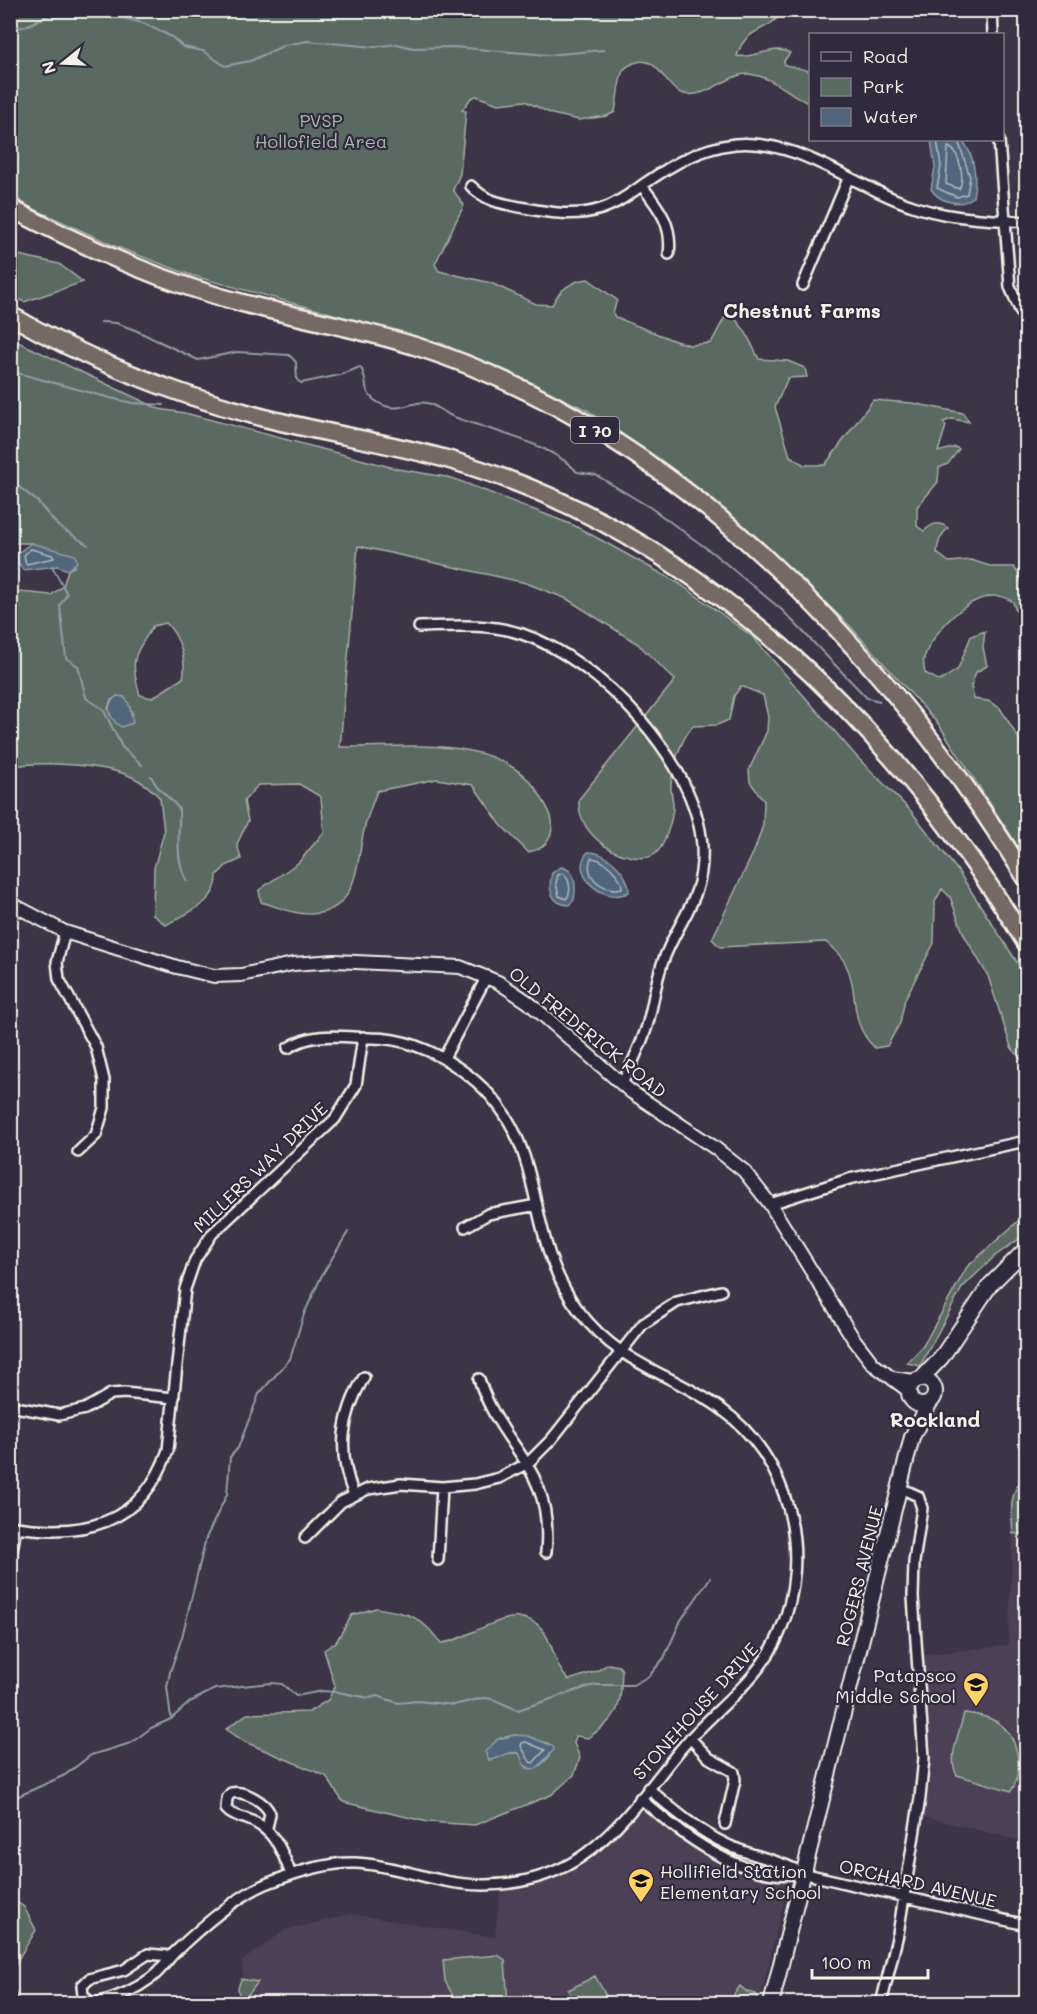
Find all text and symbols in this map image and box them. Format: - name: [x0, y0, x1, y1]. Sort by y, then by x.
- north arrow: [33, 33, 93, 93]
- legend: [809, 33, 1004, 141]
- text: Road: [863, 44, 908, 68]
- text: N: [36, 59, 60, 77]
- text: Park: [863, 74, 904, 98]
- text: Water: [863, 104, 918, 128]
- park label: PVSP Hollofield Area: [255, 108, 387, 153]
- district label: Chestnut Farms: [723, 297, 881, 323]
- road number: I 70: [571, 417, 619, 443]
- street label: OLD FREDERICK ROAD: [504, 961, 672, 1103]
- street label: MILLERS WAY DRIVE: [187, 1096, 333, 1238]
- district label: Rockland: [890, 1406, 981, 1432]
- street label: ROGERS AVENUE: [830, 1503, 888, 1649]
- street label: STONEHOUSE DRIVE: [627, 1637, 763, 1785]
- place label: Patapsco Middle School: [835, 1663, 956, 1708]
- school or university icon: Patapsco Middle School: [961, 1670, 991, 1708]
- street label: ORCHARD AVENUE: [837, 1853, 999, 1913]
- place label: Hollifield Station Elementary School: [660, 1859, 822, 1904]
- school or university icon: Hollifield Station Elementary School: [626, 1866, 656, 1904]
- scale bar: [812, 1942, 928, 1980]
- text: 100 m: [821, 1950, 871, 1974]

